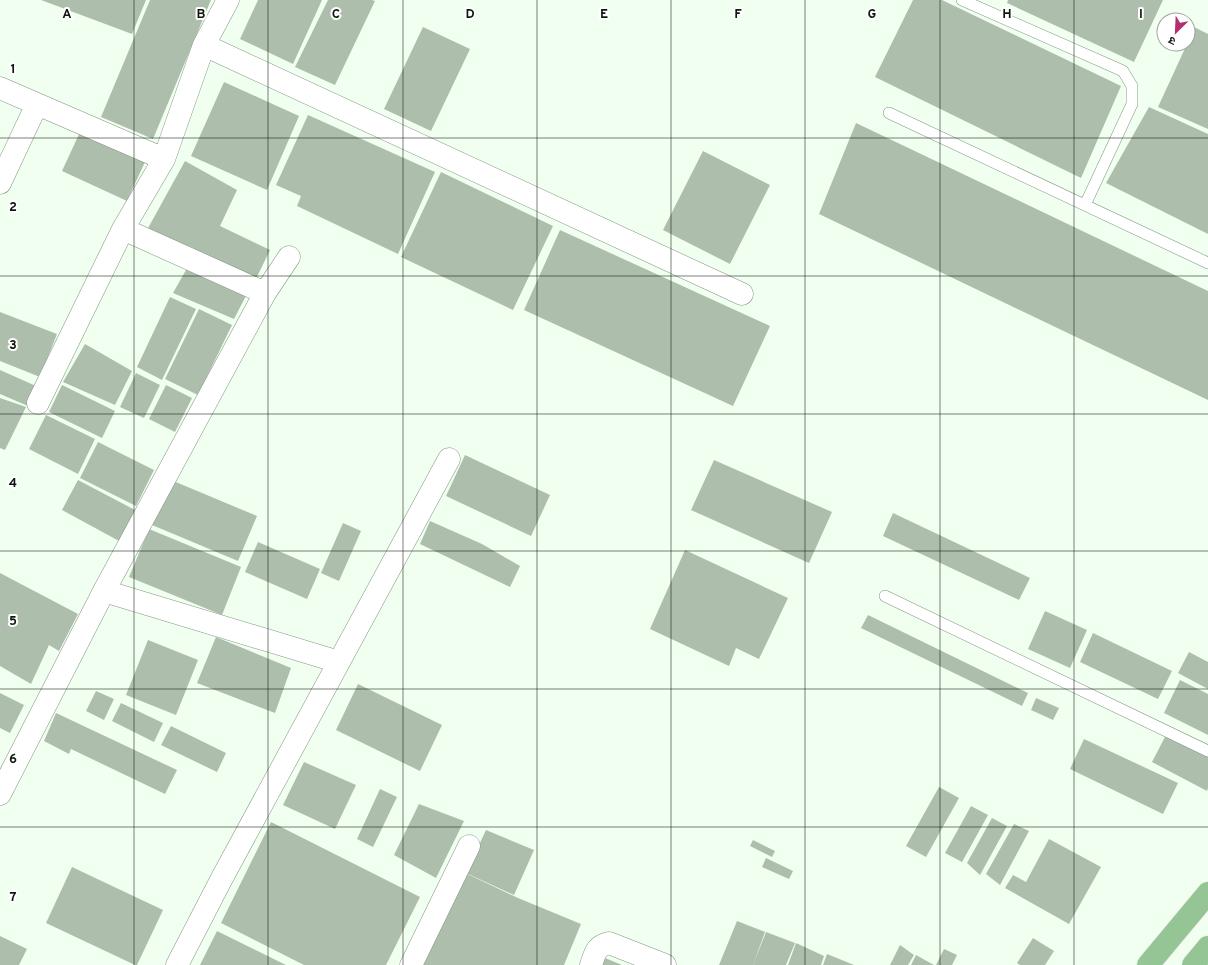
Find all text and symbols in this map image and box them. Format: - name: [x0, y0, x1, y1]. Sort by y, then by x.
- text: A: [62, 7, 72, 23]
- text: B: [197, 7, 206, 23]
- text: C: [332, 7, 340, 23]
- text: D: [465, 7, 475, 23]
- text: E: [600, 7, 608, 23]
- text: F: [734, 7, 742, 23]
- text: G: [868, 7, 877, 23]
- text: H: [1002, 7, 1012, 23]
- text: I: [1139, 7, 1143, 23]
- north arrow: [1156, 12, 1196, 52]
- text: उ: [1166, 32, 1178, 48]
- text: 1: [10, 62, 16, 78]
- text: 2: [9, 200, 17, 216]
- text: 3: [9, 338, 17, 354]
- text: 4: [9, 476, 17, 492]
- text: 5: [9, 614, 17, 630]
- text: 6: [9, 752, 17, 768]
- text: 7: [10, 890, 17, 906]

